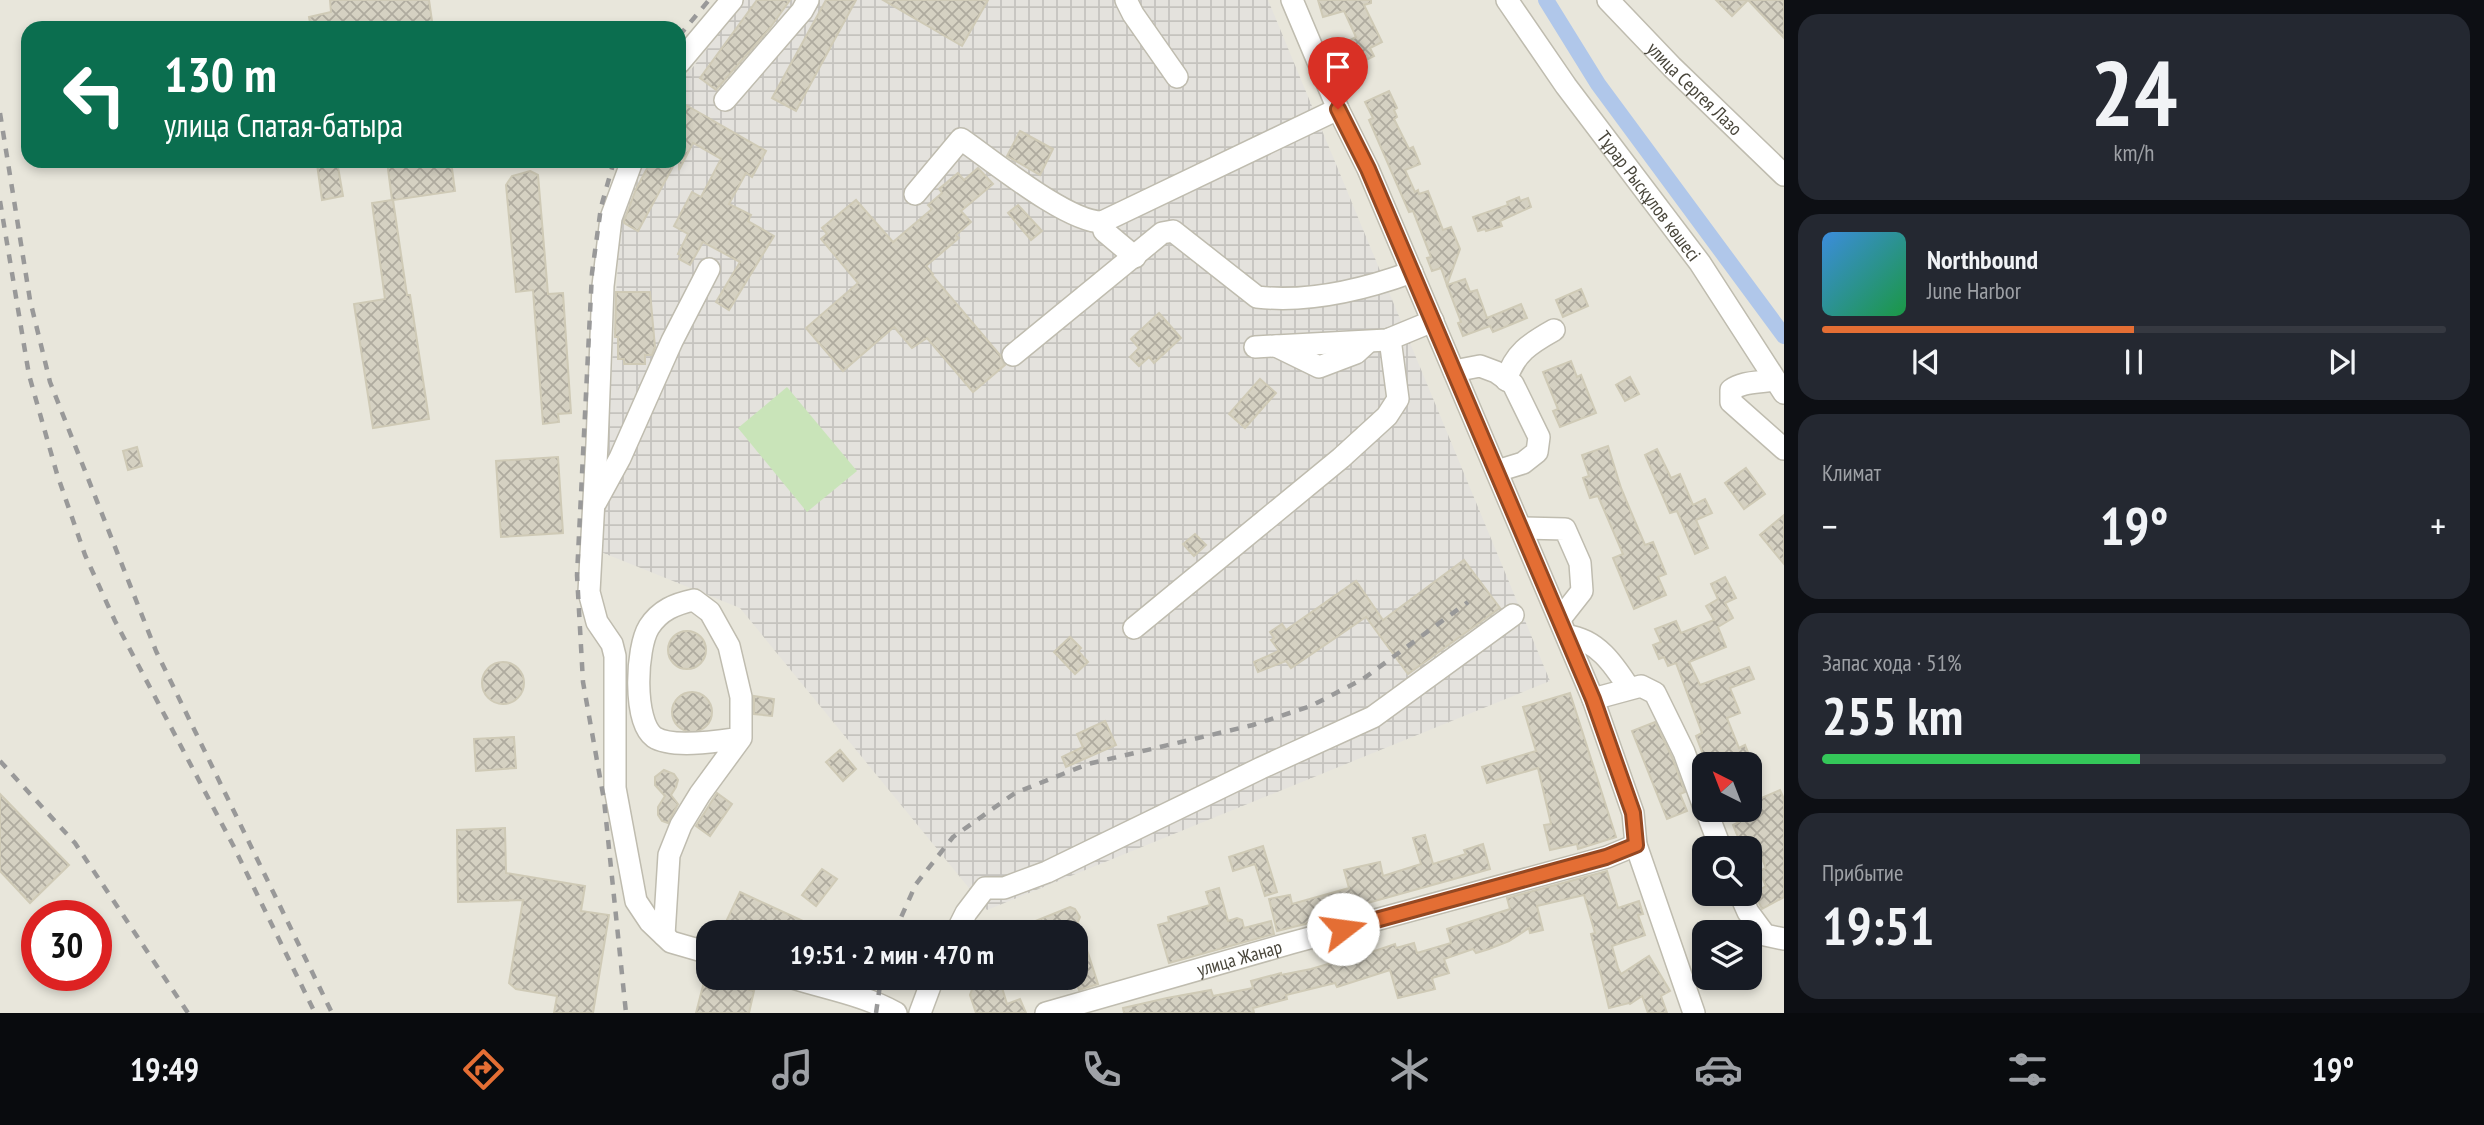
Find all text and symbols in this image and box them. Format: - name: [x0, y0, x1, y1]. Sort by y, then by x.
- text: 24: [2091, 33, 2178, 151]
- pin: [1308, 37, 1368, 109]
- street label: улица Сергея Лазо: [1642, 37, 1748, 140]
- text: 130 m: [164, 42, 277, 106]
- icon: arrive: [1319, 48, 1357, 86]
- icon: left: [49, 49, 140, 140]
- text: улица Спатая-батыра: [164, 104, 403, 146]
- street label: Тұрар Рысқұлов көшесі: [1592, 126, 1706, 266]
- text: km/h: [2114, 138, 2154, 167]
- text: Northbound: [1927, 243, 2038, 276]
- text: June Harbor: [1927, 276, 2021, 305]
- icon: previous: [1907, 343, 1945, 381]
- icon: pause: [2115, 343, 2153, 381]
- icon: next: [2323, 343, 2361, 381]
- text: Климат: [1822, 458, 1881, 487]
- text: 19°: [2100, 492, 2168, 559]
- text: −: [1822, 501, 1838, 550]
- text: +: [2430, 501, 2446, 550]
- text: Запас хода · 51%: [1822, 648, 1962, 677]
- text: 255 km: [1822, 682, 1963, 749]
- north arrow: [1692, 752, 1762, 822]
- map controls: [1692, 752, 1762, 990]
- button: search: [1692, 836, 1762, 906]
- text: Прибытие: [1822, 858, 1903, 887]
- position arrow: [1306, 892, 1380, 966]
- text: 19:51: [1822, 892, 1934, 959]
- speed limit sign: 30: [21, 900, 112, 991]
- button: layers: [1692, 920, 1762, 990]
- street label: улица Жанар: [1194, 934, 1284, 981]
- text: 19:51 · 2 мин · 470 m: [790, 938, 994, 971]
- icon: directions: [459, 1045, 508, 1094]
- icon: music: [768, 1045, 817, 1094]
- icon: phone: [1077, 1045, 1126, 1094]
- icon: climate: [1385, 1045, 1434, 1094]
- icon: car: [1694, 1045, 1743, 1094]
- icon: filters: [2003, 1045, 2052, 1094]
- text: 19:49: [130, 1048, 199, 1090]
- text: 19°: [2312, 1048, 2354, 1090]

